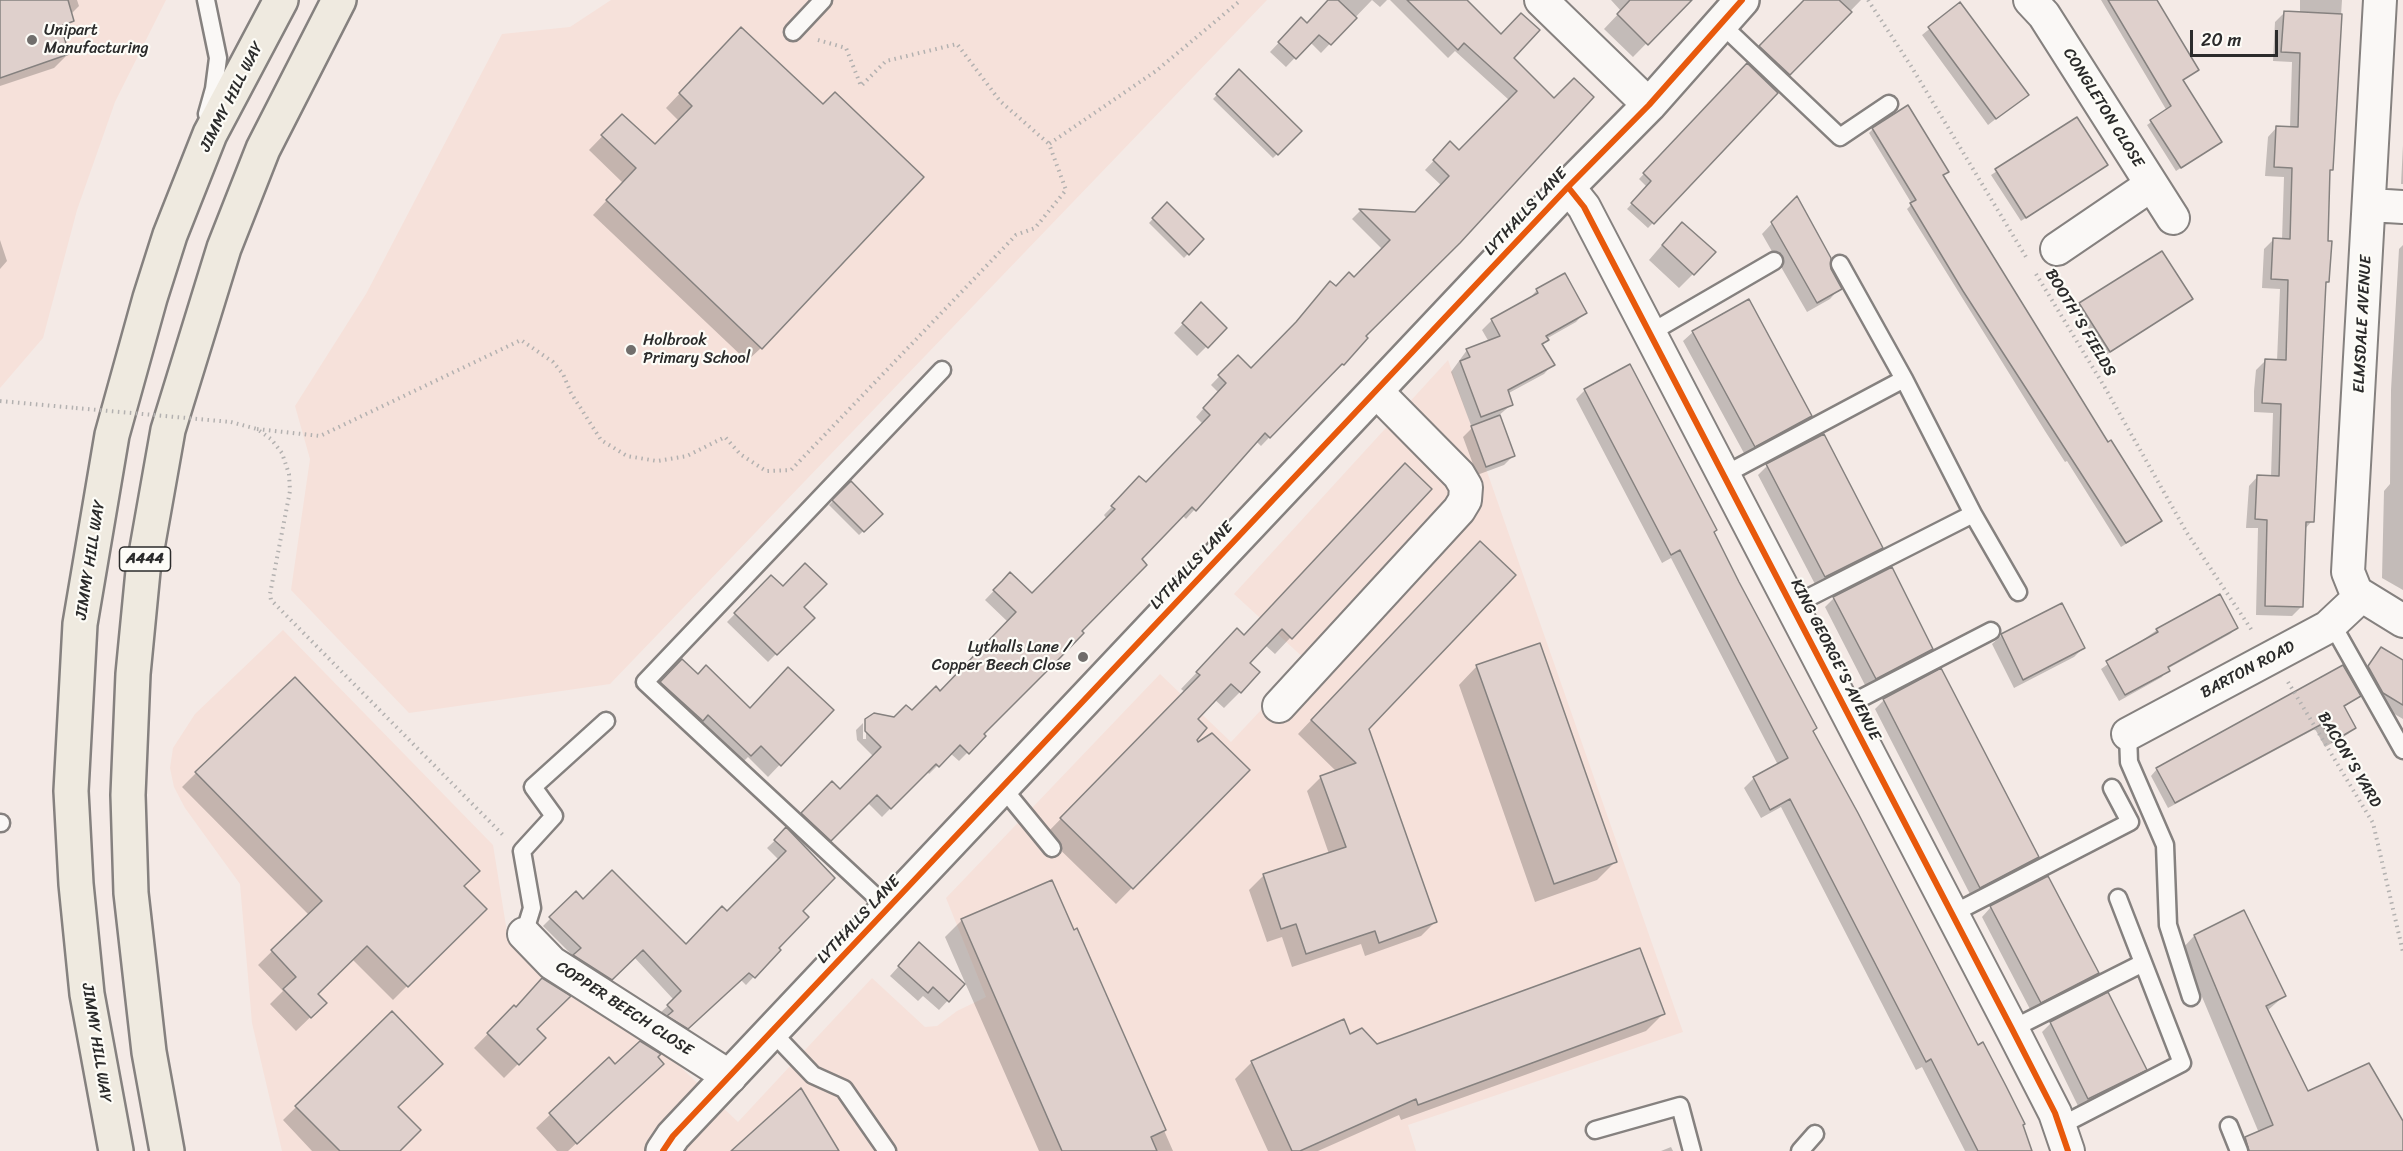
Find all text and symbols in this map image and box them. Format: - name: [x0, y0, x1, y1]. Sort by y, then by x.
- scale bar: [2193, 18, 2282, 56]
- place label: Unipart Manufacturing: [44, 21, 149, 59]
- text: 20 m: [2201, 24, 2241, 56]
- marker: Unipart Manufacturing: [25, 33, 39, 47]
- street label: JIMMY HILL WAY: [196, 39, 268, 155]
- street label: CONGLETON CLOSE: [2058, 45, 2148, 171]
- street label: LYTHALLS LANE: [1480, 164, 1572, 260]
- street label: ELMSDALE AVENUE: [2350, 255, 2376, 393]
- street label: BOOTH'S FIELDS: [2040, 266, 2120, 380]
- place label: Holbrook Primary School: [643, 331, 750, 369]
- marker: Holbrook Primary School: [624, 343, 638, 357]
- street label: JIMMY HILL WAY: [72, 499, 110, 621]
- street label: LYTHALLS LANE: [1146, 518, 1238, 614]
- road number: A444: [120, 547, 170, 571]
- street label: KING GEORGE'S AVENUE: [1786, 576, 1884, 744]
- street label: BARTON ROAD: [2198, 637, 2298, 703]
- place label: Lythalls Lane / Copper Beech Close: [932, 638, 1071, 676]
- marker: Lythalls Lane / Copper Beech Close: [1076, 650, 1090, 664]
- street label: BACON'S YARD: [2313, 709, 2385, 811]
- street label: LYTHALLS LANE: [813, 872, 905, 968]
- street label: COPPER BEECH CLOSE: [552, 958, 696, 1060]
- street label: JIMMY HILL WAY: [77, 982, 115, 1104]

